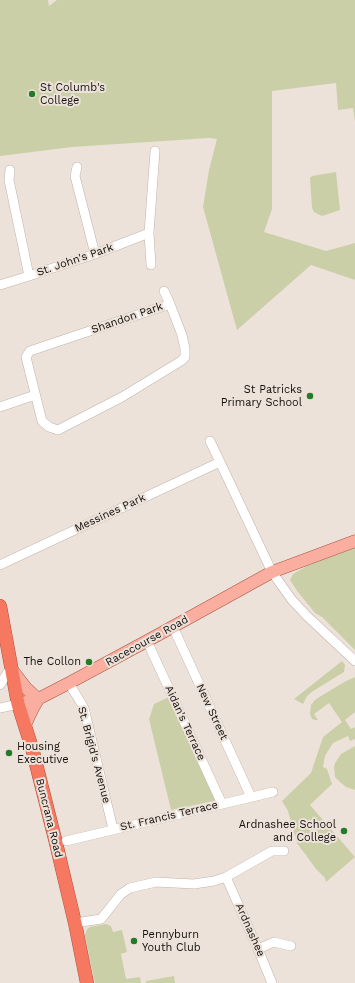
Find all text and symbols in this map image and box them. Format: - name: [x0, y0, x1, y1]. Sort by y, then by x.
- place label: St Columb's College: [40, 81, 105, 107]
- marker: St Columb's College: [27, 89, 37, 99]
- street label: St. John's Park: [35, 241, 115, 279]
- street label: Shandon Park: [90, 300, 164, 336]
- place label: St Patricks Primary School: [221, 383, 302, 409]
- marker: St Patricks Primary School: [305, 391, 315, 401]
- street label: Messines Park: [73, 491, 147, 535]
- street label: Racecourse Road: [103, 613, 191, 669]
- place label: The Collon: [23, 655, 81, 669]
- marker: The Collon: [84, 657, 94, 667]
- street label: New Street: [193, 682, 231, 742]
- street label: Aidan's Terrace: [162, 683, 208, 763]
- street label: St. Brigid's Avenue: [75, 705, 113, 805]
- place label: Housing Executive: [17, 740, 69, 766]
- marker: Housing Executive: [4, 748, 14, 758]
- street label: Buncrana Road: [33, 777, 65, 859]
- street label: St. Francis Terrace: [119, 798, 219, 834]
- place label: Ardnashee School and College: [239, 818, 336, 844]
- marker: Ardnashee School and College: [339, 826, 349, 836]
- street label: Ardnashee: [232, 901, 268, 959]
- place label: Pennyburn Youth Club: [142, 928, 201, 954]
- marker: Pennyburn Youth Club: [129, 936, 139, 946]

